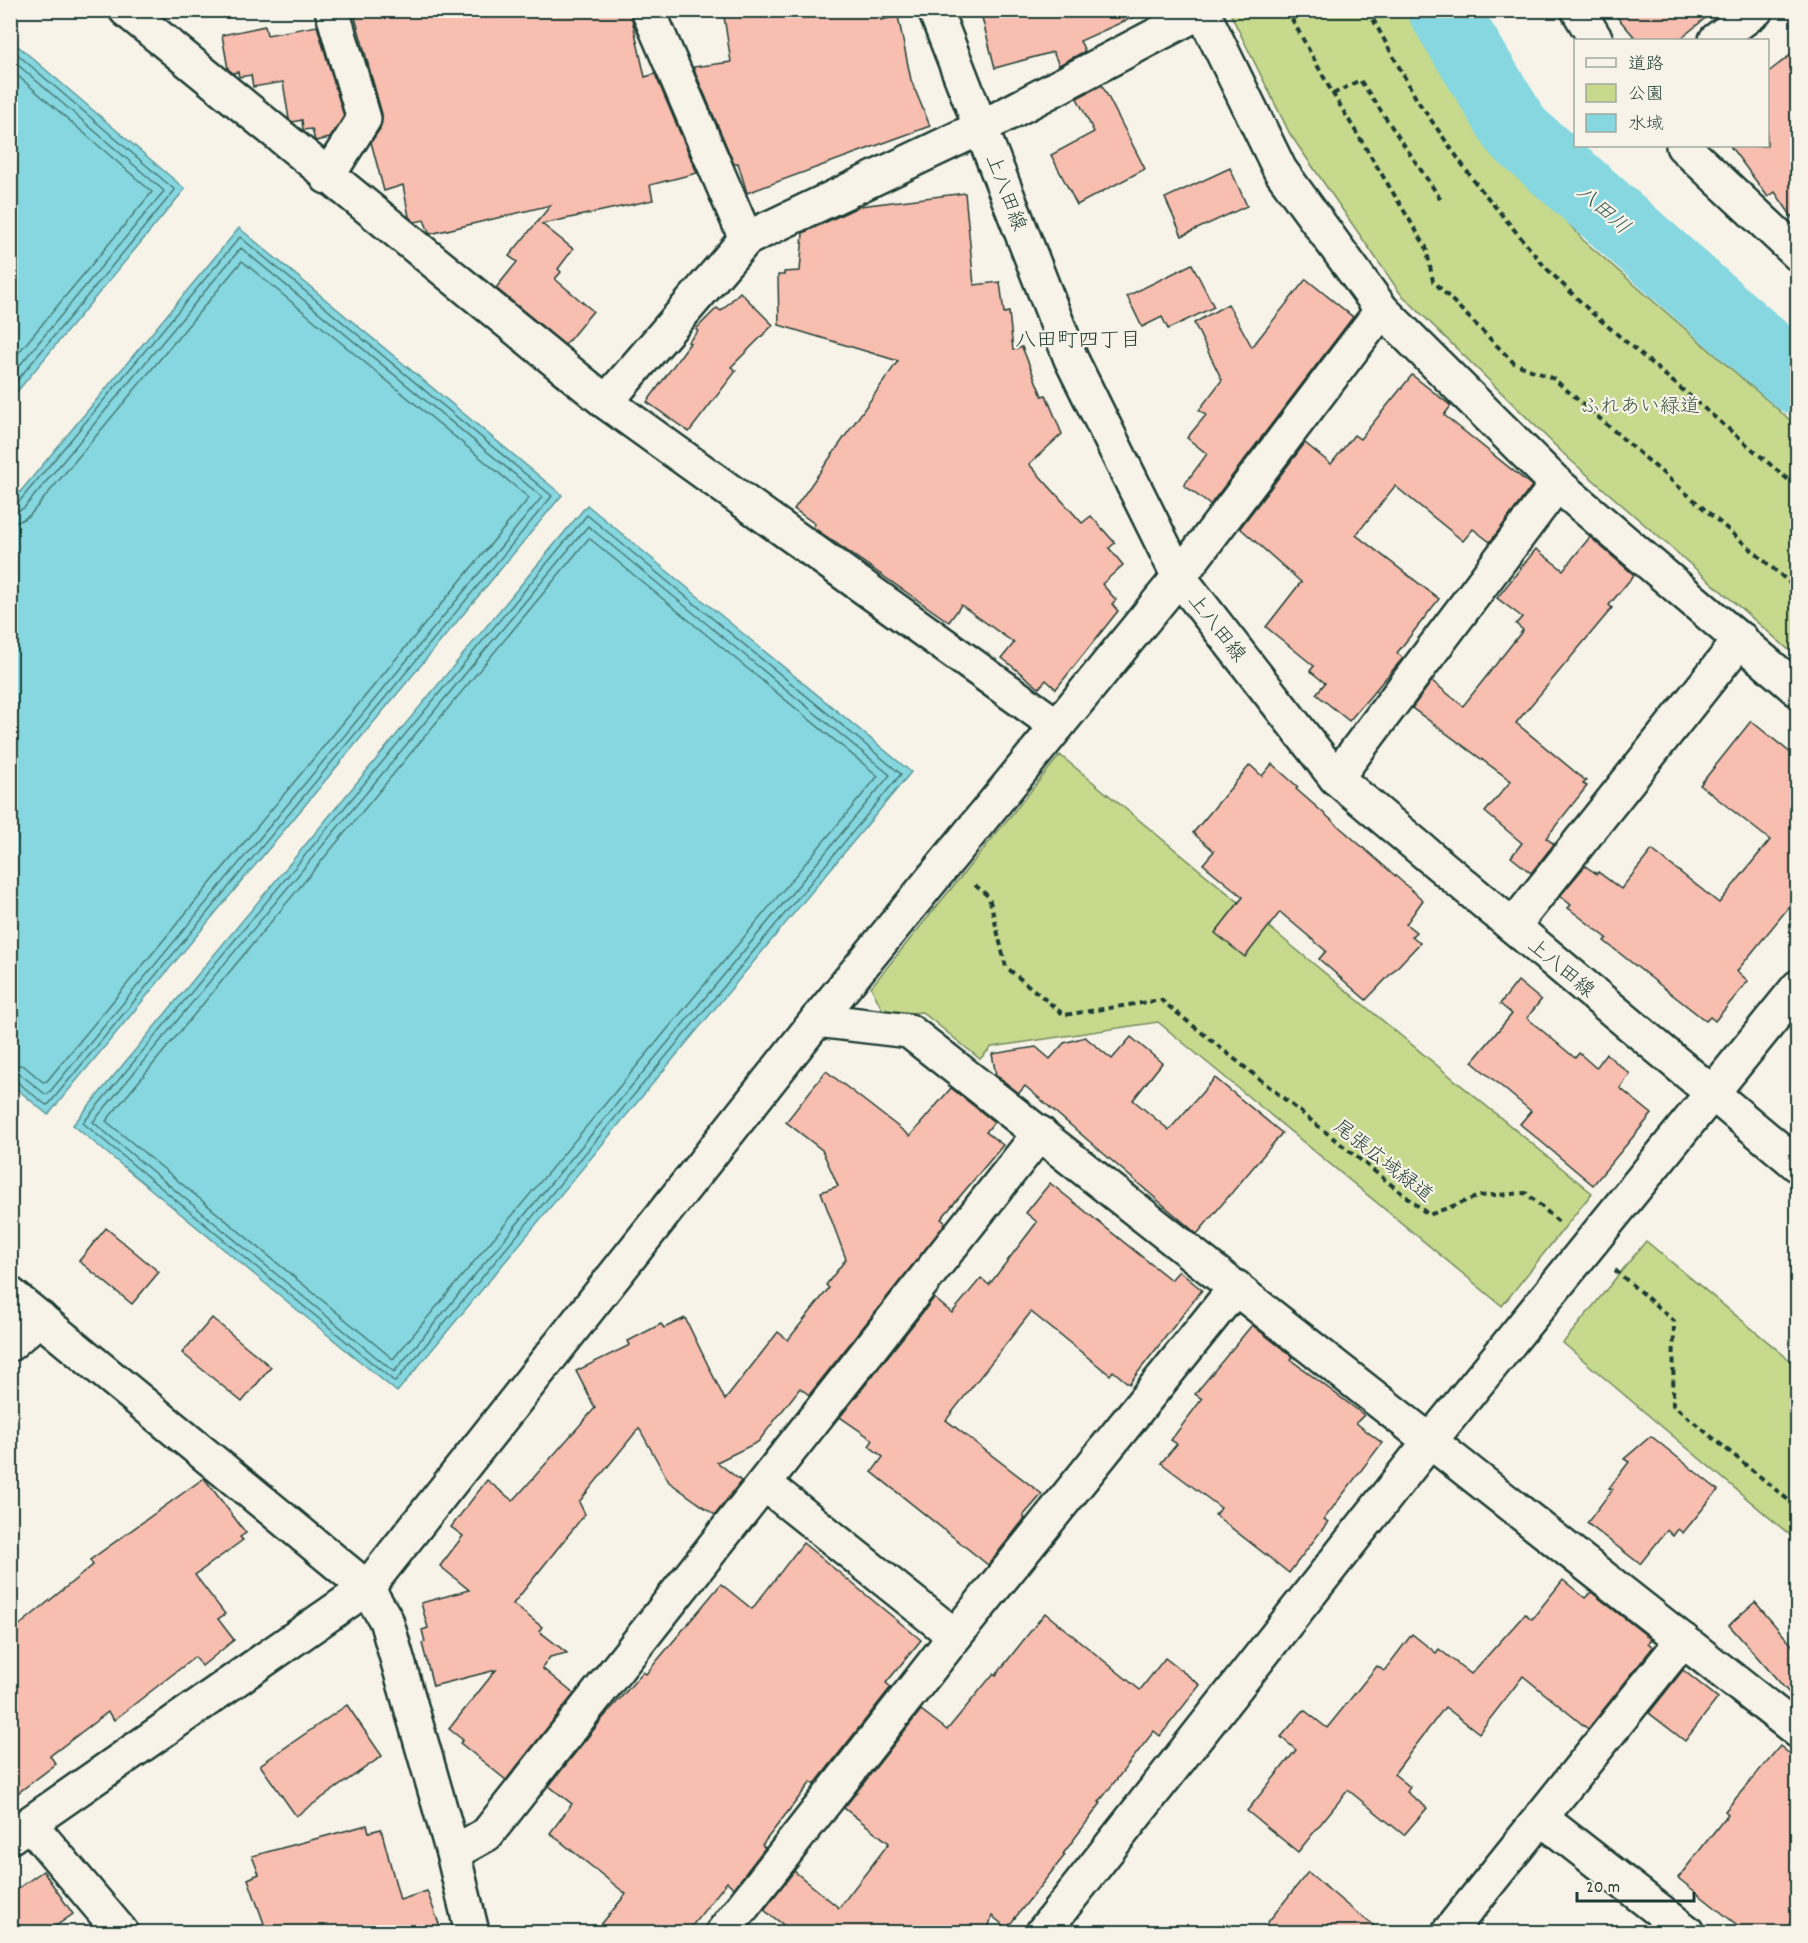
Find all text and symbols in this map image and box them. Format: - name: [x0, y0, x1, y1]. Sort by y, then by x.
- legend: [1574, 39, 1769, 147]
- text: 道路: [1628, 53, 1664, 78]
- text: 公園: [1628, 83, 1664, 108]
- text: 水域: [1628, 113, 1664, 138]
- street label: 上八田線: [977, 151, 1032, 235]
- water label: 八田川: [1568, 179, 1636, 243]
- district label: 八田町四丁目: [1015, 327, 1141, 357]
- park label: ふれあい緑道: [1580, 394, 1700, 422]
- street label: 上八田線: [1180, 589, 1251, 669]
- street label: 上八田線: [1520, 933, 1600, 1006]
- street label: 尾張広域緑道: [1326, 1114, 1438, 1210]
- scale bar: [1577, 1865, 1694, 1903]
- text: 20 m: [1586, 1876, 1620, 1901]

